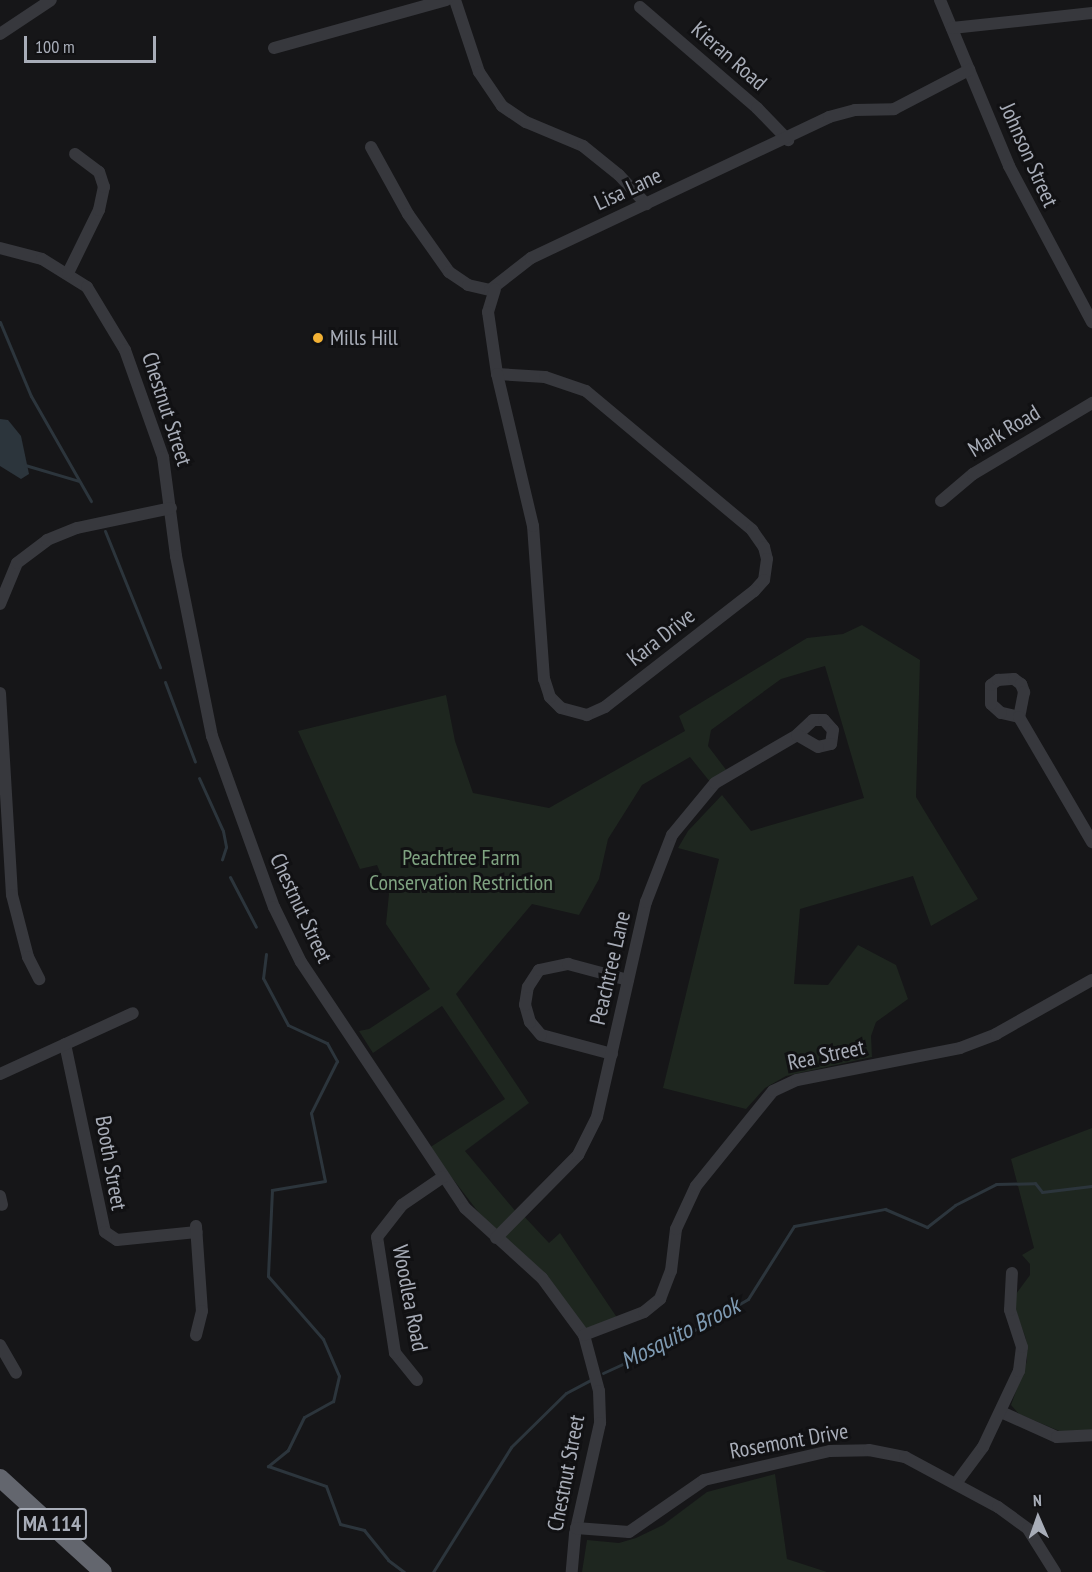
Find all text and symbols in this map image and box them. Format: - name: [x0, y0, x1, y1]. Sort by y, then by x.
- street label: Kieran Road: [686, 16, 772, 96]
- scale bar: [27, 24, 159, 62]
- text: 100 m: [35, 35, 75, 58]
- street label: Johnson Street: [994, 99, 1064, 211]
- street label: Lisa Lane: [590, 162, 666, 216]
- place label: Mills Hill: [330, 325, 398, 351]
- marker: Mills Hill: [311, 331, 325, 345]
- street label: Chestnut Street: [136, 349, 198, 469]
- street label: Mark Road: [963, 399, 1045, 463]
- street label: Kara Drive: [622, 602, 700, 672]
- park label: Peachtree Farm Conservation Restriction: [369, 844, 553, 896]
- street label: Chestnut Street: [264, 849, 338, 967]
- street label: Peachtree Lane: [584, 909, 636, 1027]
- street label: Rea Street: [785, 1034, 867, 1076]
- street label: Booth Street: [90, 1114, 132, 1212]
- street label: Woodlea Road: [387, 1243, 433, 1353]
- water label: Mosquito Brook: [616, 1291, 744, 1375]
- street label: Chestnut Street: [542, 1413, 590, 1533]
- street label: Rosemont Drive: [728, 1418, 850, 1464]
- north arrow: [1008, 1488, 1068, 1548]
- text: N: [1033, 1490, 1042, 1510]
- road number: MA 114: [16, 1506, 88, 1542]

